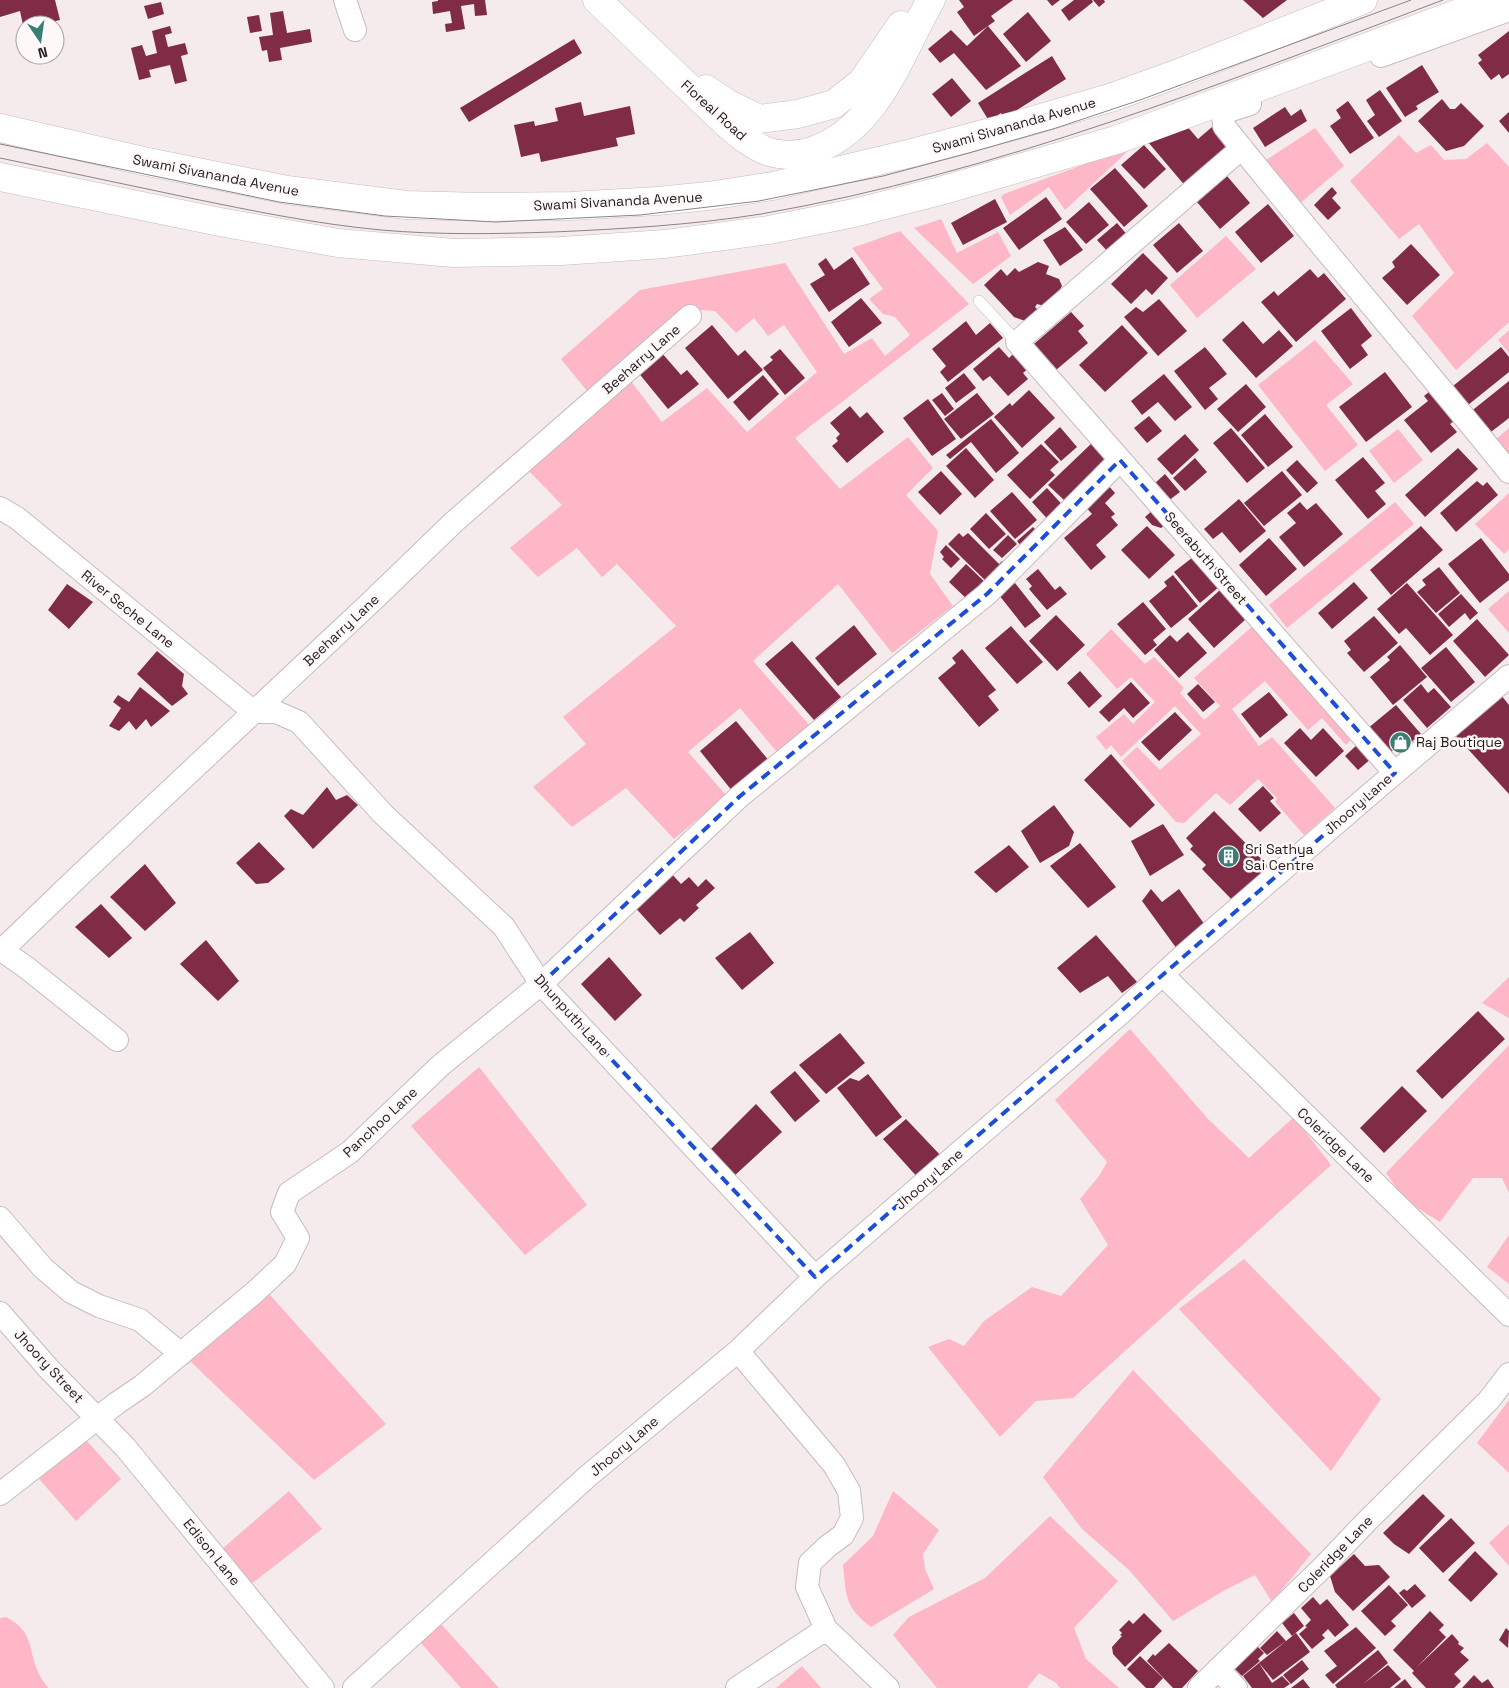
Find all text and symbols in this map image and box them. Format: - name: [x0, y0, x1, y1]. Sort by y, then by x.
- north arrow: [15, 15, 65, 65]
- text: N: [36, 43, 50, 62]
- street label: Floreal Road: [677, 76, 751, 144]
- street label: Swami Sivananda Avenue: [930, 93, 1098, 157]
- street label: Swami Sivananda Avenue: [131, 150, 301, 200]
- street label: Swami Sivananda Avenue: [533, 188, 703, 214]
- street label: Beeharry Lane: [598, 320, 684, 398]
- street label: Seerabuth Street: [1161, 508, 1251, 608]
- street label: River Seche Lane: [78, 566, 178, 652]
- street label: Beeharry Lane: [299, 590, 383, 670]
- shop icon: Raj Boutique: [1388, 730, 1412, 754]
- place label: Raj Boutique: [1416, 733, 1502, 751]
- street label: Jhoory Lane: [1320, 770, 1396, 838]
- place label: Sri Sathya Sai Centre: [1245, 840, 1314, 874]
- building icon: Sri Sathya Sai Centre: [1217, 845, 1241, 869]
- street label: Dhunputh Lane: [531, 970, 613, 1060]
- street label: Panchoo Lane: [339, 1083, 421, 1161]
- street label: Coleridge Lane: [1294, 1104, 1378, 1186]
- street label: Jhoory Lane: [891, 1145, 967, 1213]
- street label: Jhoory Street: [10, 1325, 88, 1407]
- street label: Jhoory Lane: [586, 1412, 662, 1480]
- street label: Coleridge Lane: [1294, 1512, 1376, 1596]
- street label: Edison Lane: [179, 1515, 245, 1589]

